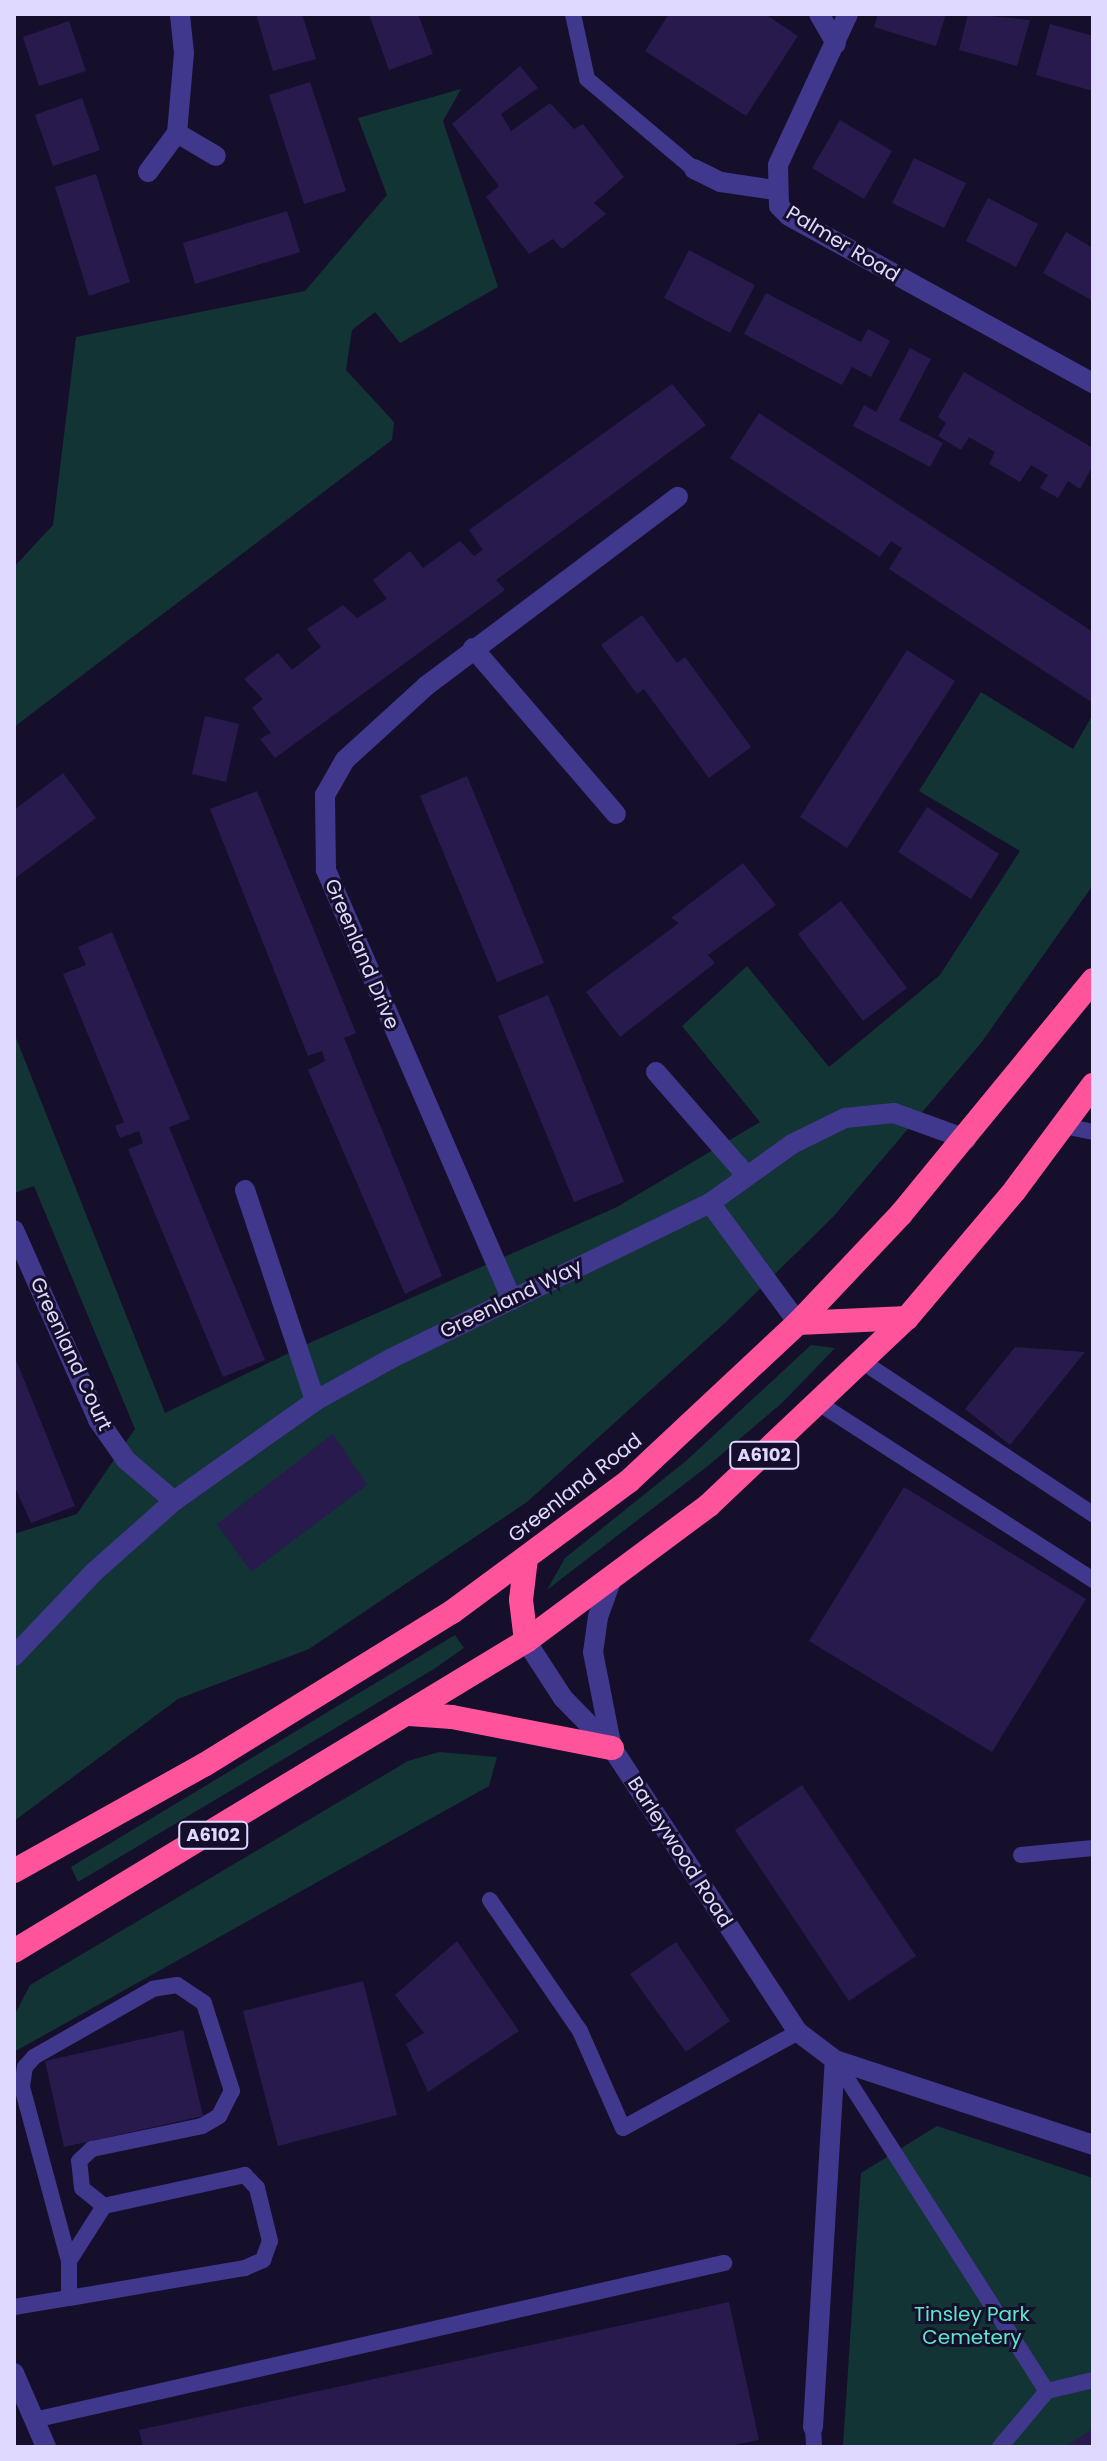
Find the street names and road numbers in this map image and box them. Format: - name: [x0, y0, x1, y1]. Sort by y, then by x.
- street label: Palmer Road: [782, 201, 904, 287]
- street label: Greenland Drive: [320, 875, 404, 1033]
- street label: Greenland Way: [436, 1254, 586, 1344]
- street label: Greenland Court: [25, 1273, 117, 1435]
- street label: Greenland Road: [503, 1428, 647, 1548]
- road number: A6102: [728, 1441, 800, 1469]
- street label: Barleywood Road: [622, 1772, 738, 1932]
- road number: A6102: [177, 1821, 249, 1849]

